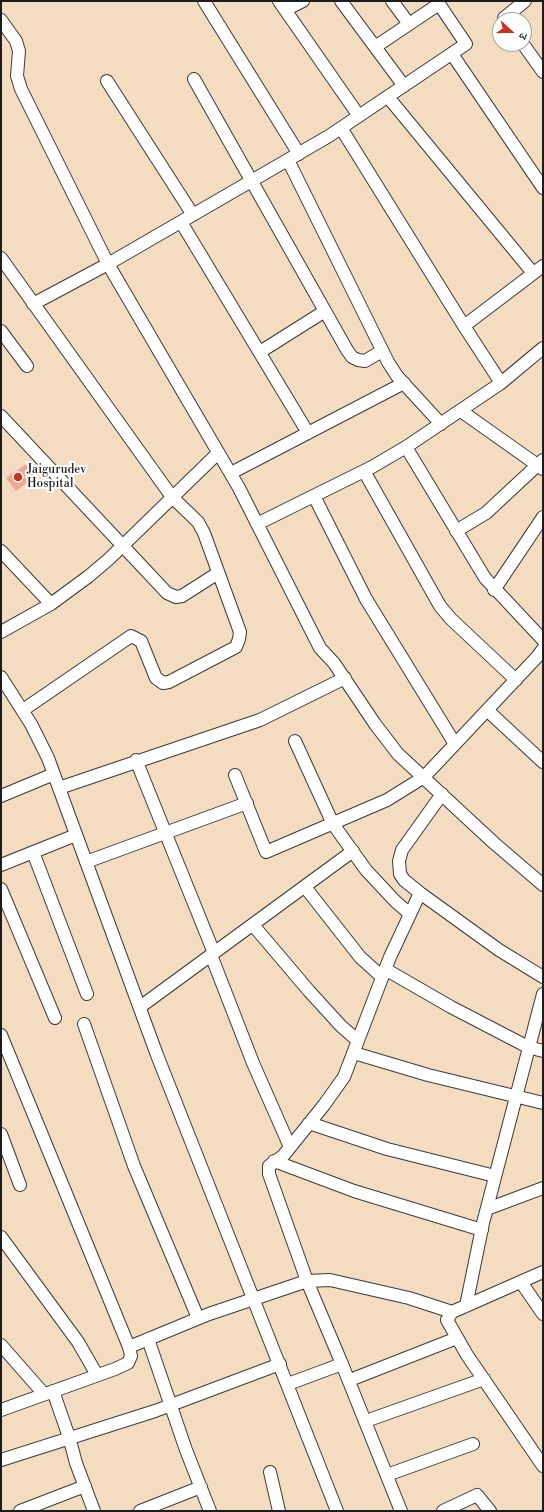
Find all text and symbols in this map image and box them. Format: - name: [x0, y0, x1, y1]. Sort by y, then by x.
- north arrow: [492, 12, 532, 52]
- text: उ: [515, 31, 530, 41]
- place label: Jaigurudev Hospital: [27, 463, 86, 491]
- marker: Jaigurudev Hospital: [12, 471, 24, 483]

